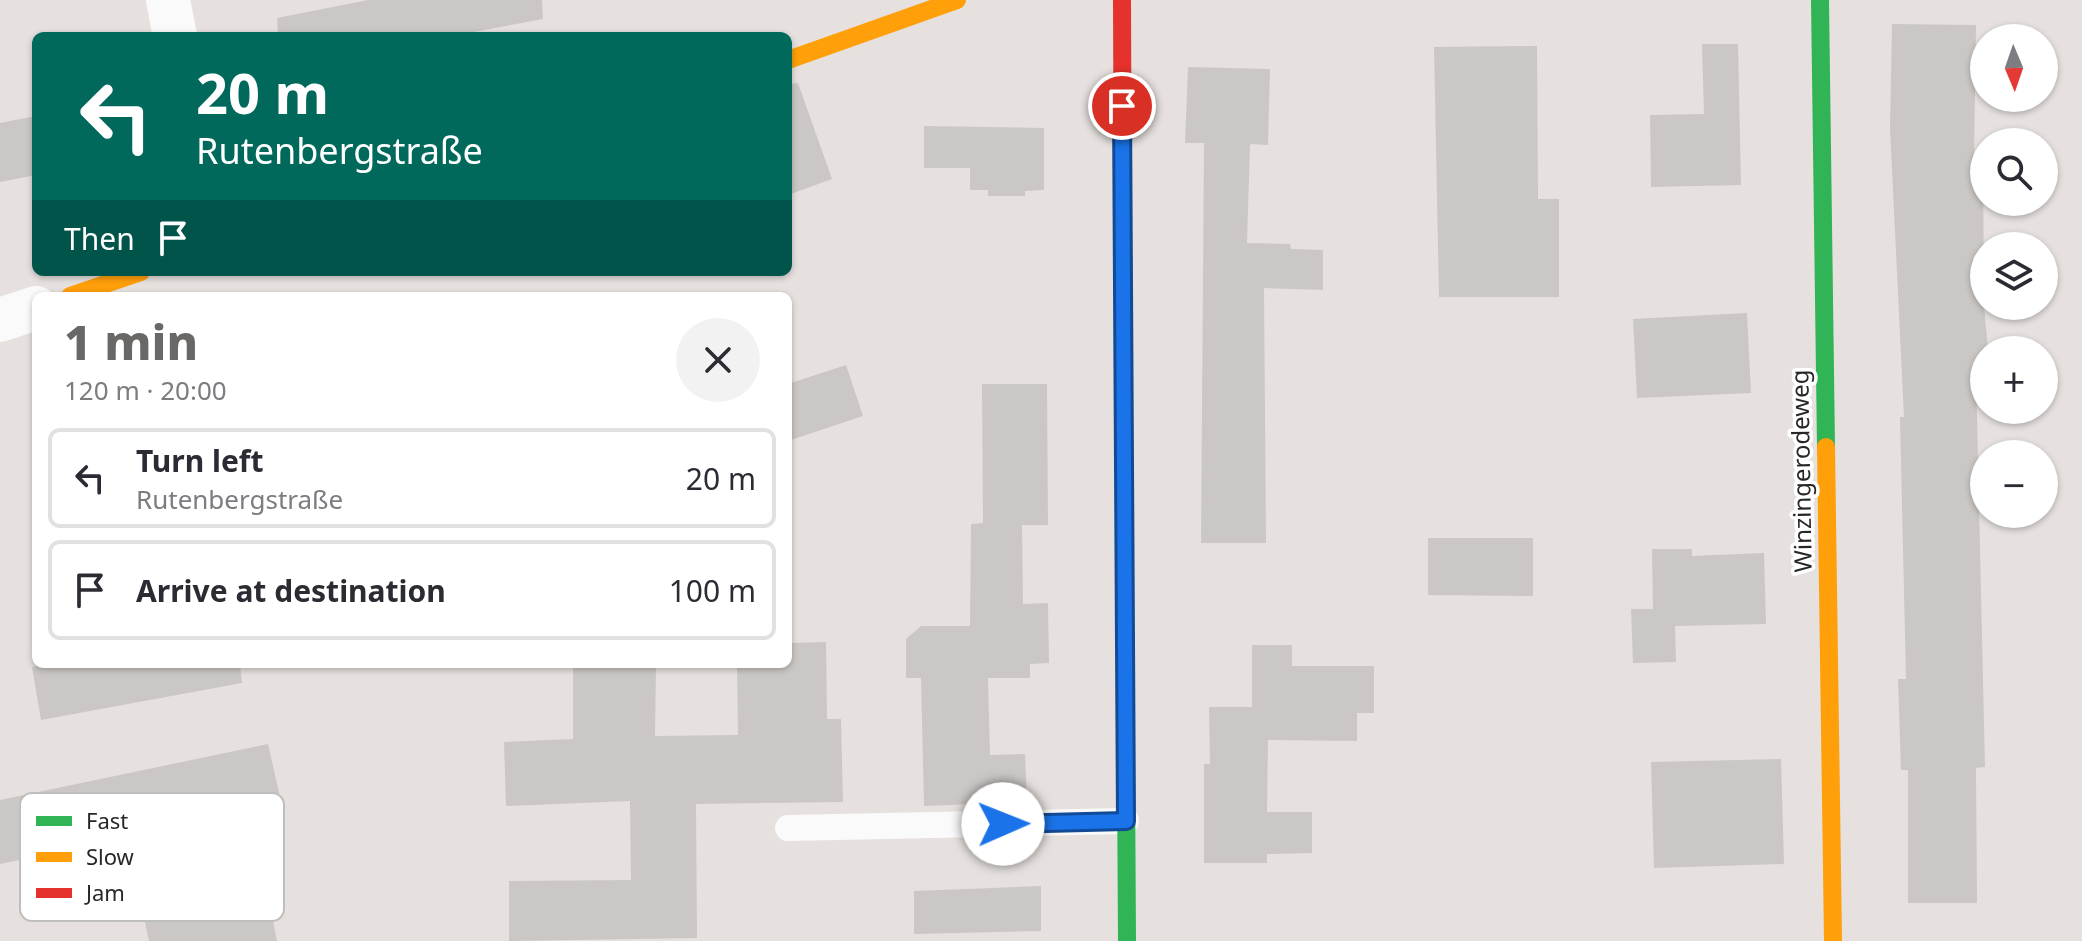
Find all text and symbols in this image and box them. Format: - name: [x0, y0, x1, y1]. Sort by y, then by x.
- north arrow: [1970, 24, 2058, 112]
- map controls: [1970, 24, 2058, 528]
- text: 20 m: [196, 54, 329, 130]
- icon: left: [64, 64, 168, 168]
- pin: [1088, 72, 1156, 140]
- icon: arrive: [1100, 84, 1144, 128]
- text: Rutenbergstraße: [196, 126, 483, 175]
- button: search: [1970, 128, 2058, 216]
- icon: arrive: [151, 216, 195, 260]
- text: Then: [64, 218, 135, 259]
- button: layers: [1970, 232, 2058, 320]
- text: 1 min: [64, 309, 198, 374]
- button: close: [676, 318, 760, 402]
- button: +: [1970, 336, 2058, 424]
- street label: Winzingerodeweg: [1782, 369, 1819, 573]
- text: 120 m · 20:00: [64, 372, 227, 408]
- text: Turn left: [136, 440, 264, 481]
- button: −: [1970, 440, 2058, 528]
- icon: left: [68, 456, 112, 500]
- text: 20 m: [686, 458, 756, 499]
- text: Rutenbergstraße: [136, 481, 343, 517]
- icon: arrive: [68, 568, 112, 612]
- text: Arrive at destination: [136, 570, 446, 611]
- text: 100 m: [669, 570, 756, 611]
- position arrow: [961, 782, 1045, 866]
- legend: [20, 793, 284, 921]
- text: Fast: [86, 805, 128, 835]
- text: Slow: [86, 841, 135, 871]
- text: Jam: [84, 877, 125, 907]

